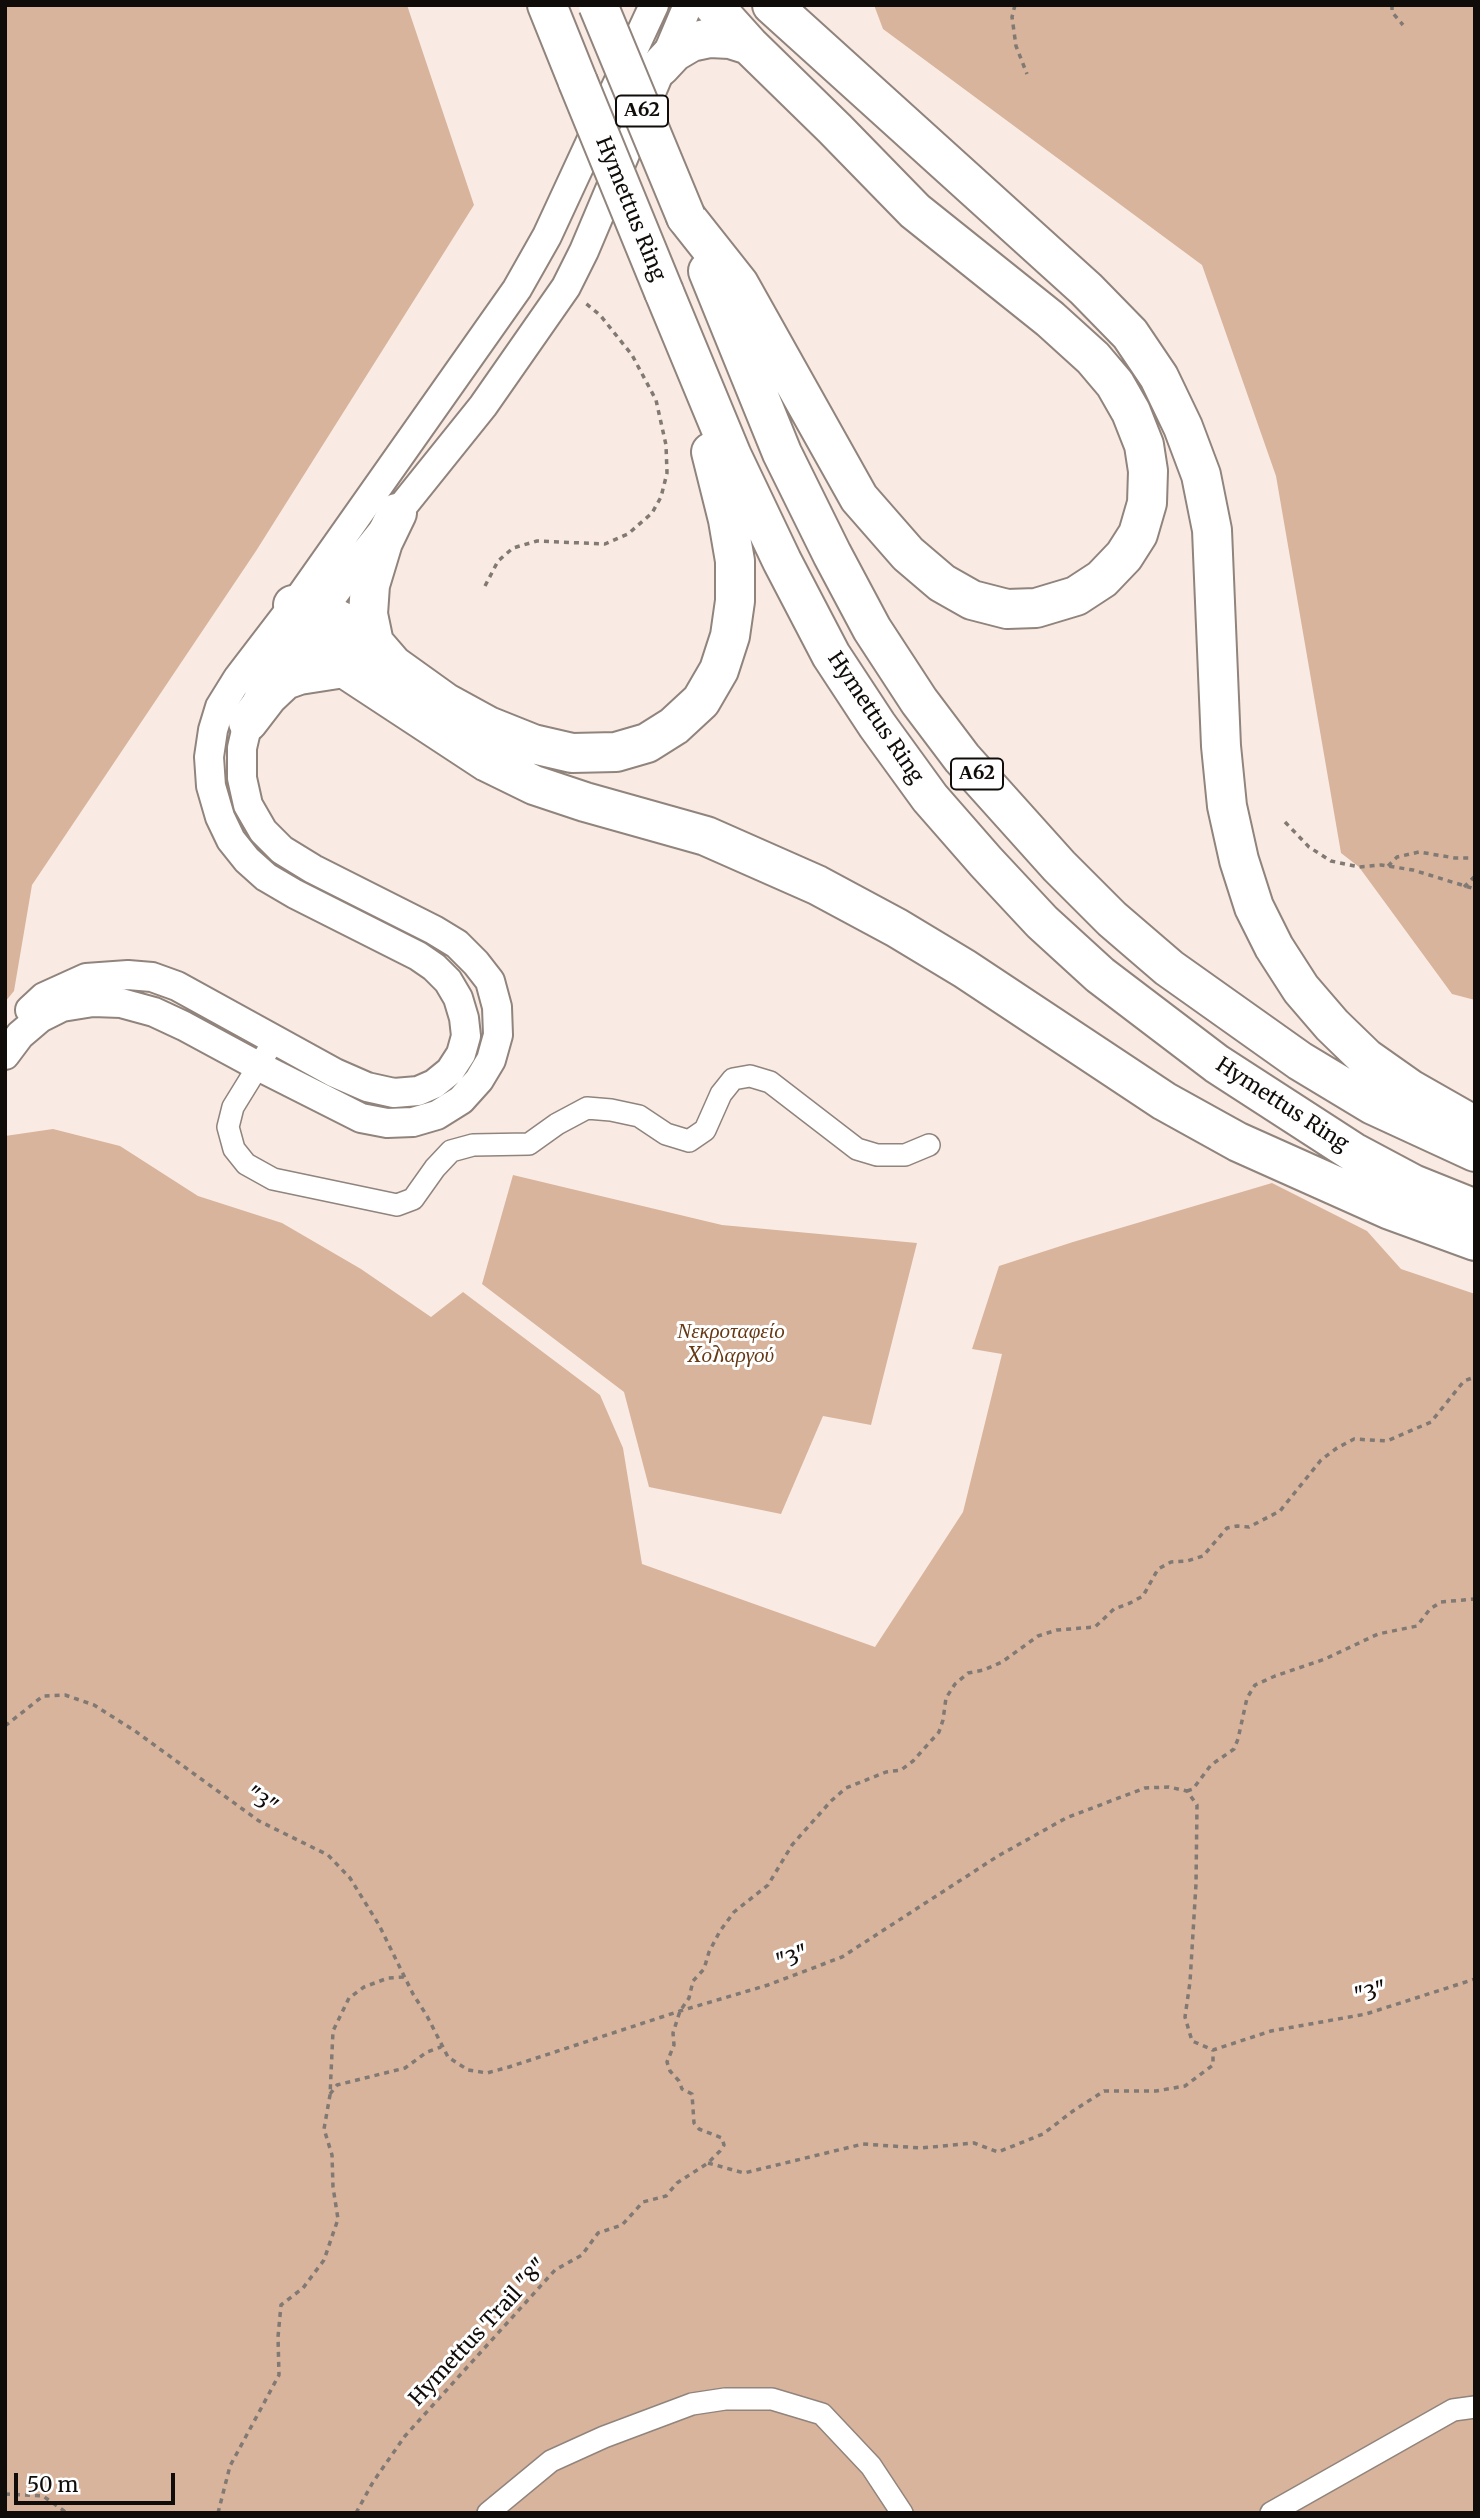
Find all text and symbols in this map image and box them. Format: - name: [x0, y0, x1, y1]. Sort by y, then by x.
- road number: Α62: [616, 96, 668, 127]
- street label: Hymettus Ring: [590, 133, 670, 285]
- street label: Hymettus Ring: [822, 647, 928, 789]
- road number: Α62: [951, 758, 1003, 790]
- street label: Hymettus Ring: [1211, 1053, 1353, 1157]
- park label: Νεκροταφείο Χολαργού: [677, 1319, 785, 1369]
- street label: "3": [241, 1783, 281, 1821]
- street label: "3": [773, 1941, 813, 1977]
- street label: "3": [1352, 1978, 1390, 2010]
- street label: Hymettus Trail "8": [405, 2254, 553, 2412]
- scale bar: [18, 2458, 178, 2502]
- text: 50 m: [27, 2471, 78, 2498]

